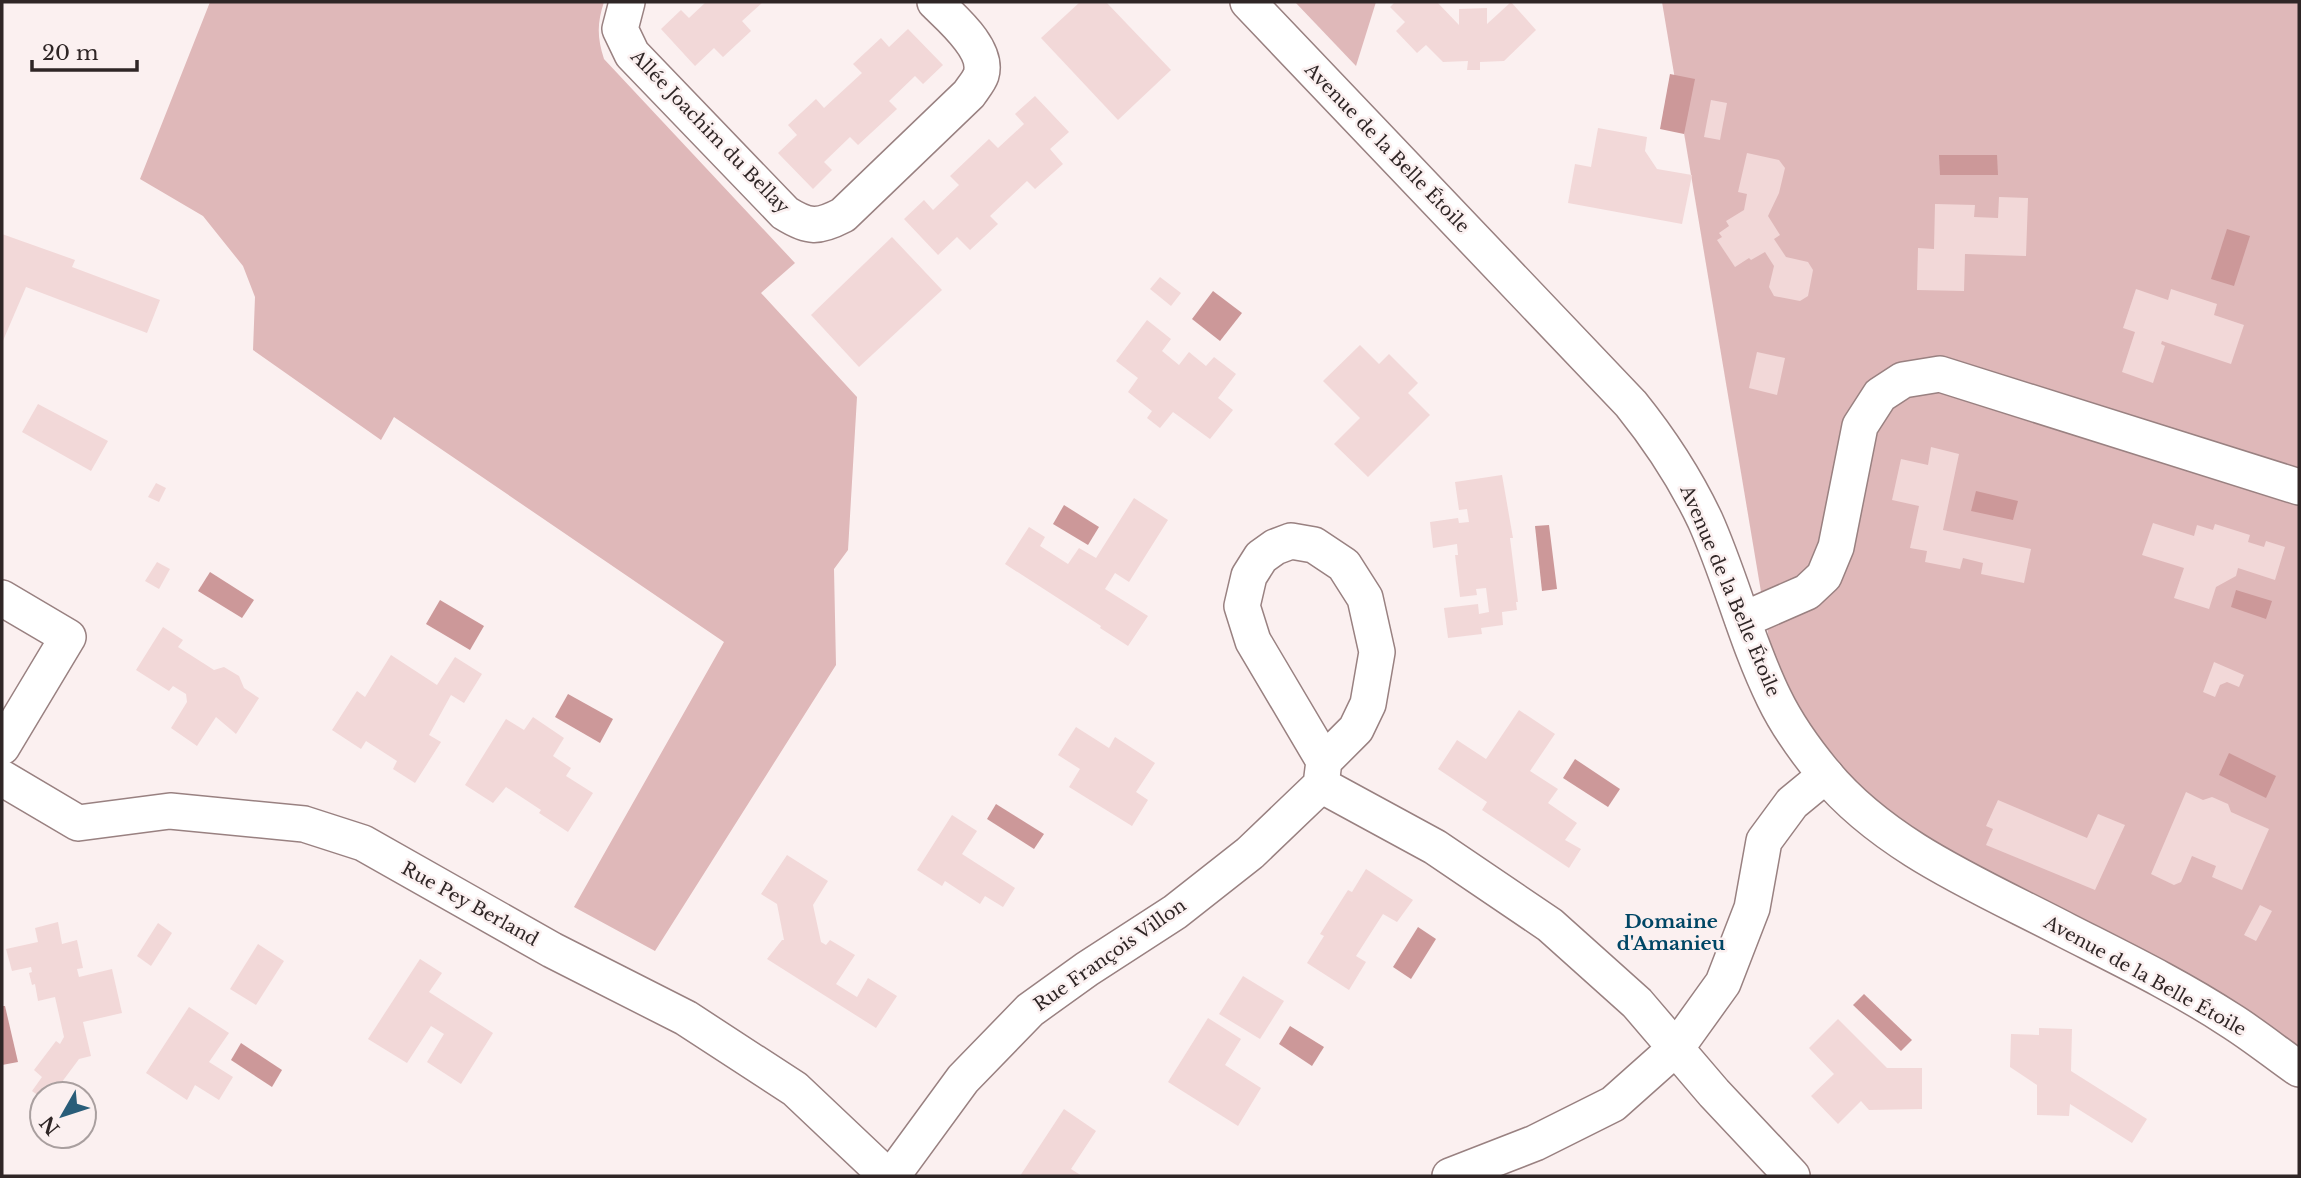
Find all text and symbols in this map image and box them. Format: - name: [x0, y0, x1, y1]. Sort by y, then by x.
- scale bar: [32, 28, 136, 72]
- text: 20 m: [42, 40, 99, 66]
- street label: Allée Joachim du Bellay: [625, 45, 794, 219]
- street label: Avenue de la Belle Étoile: [1299, 57, 1475, 237]
- street label: Avenue de la Belle Étoile: [1675, 481, 1785, 700]
- street label: Rue Pey Berland: [398, 857, 542, 951]
- street label: Rue François Villon: [1030, 894, 1190, 1016]
- district label: Domaine d'Amanieu: [1617, 910, 1726, 955]
- street label: Avenue de la Belle Étoile: [2039, 910, 2250, 1041]
- north arrow: [28, 1080, 98, 1150]
- text: N: [36, 1111, 65, 1140]

